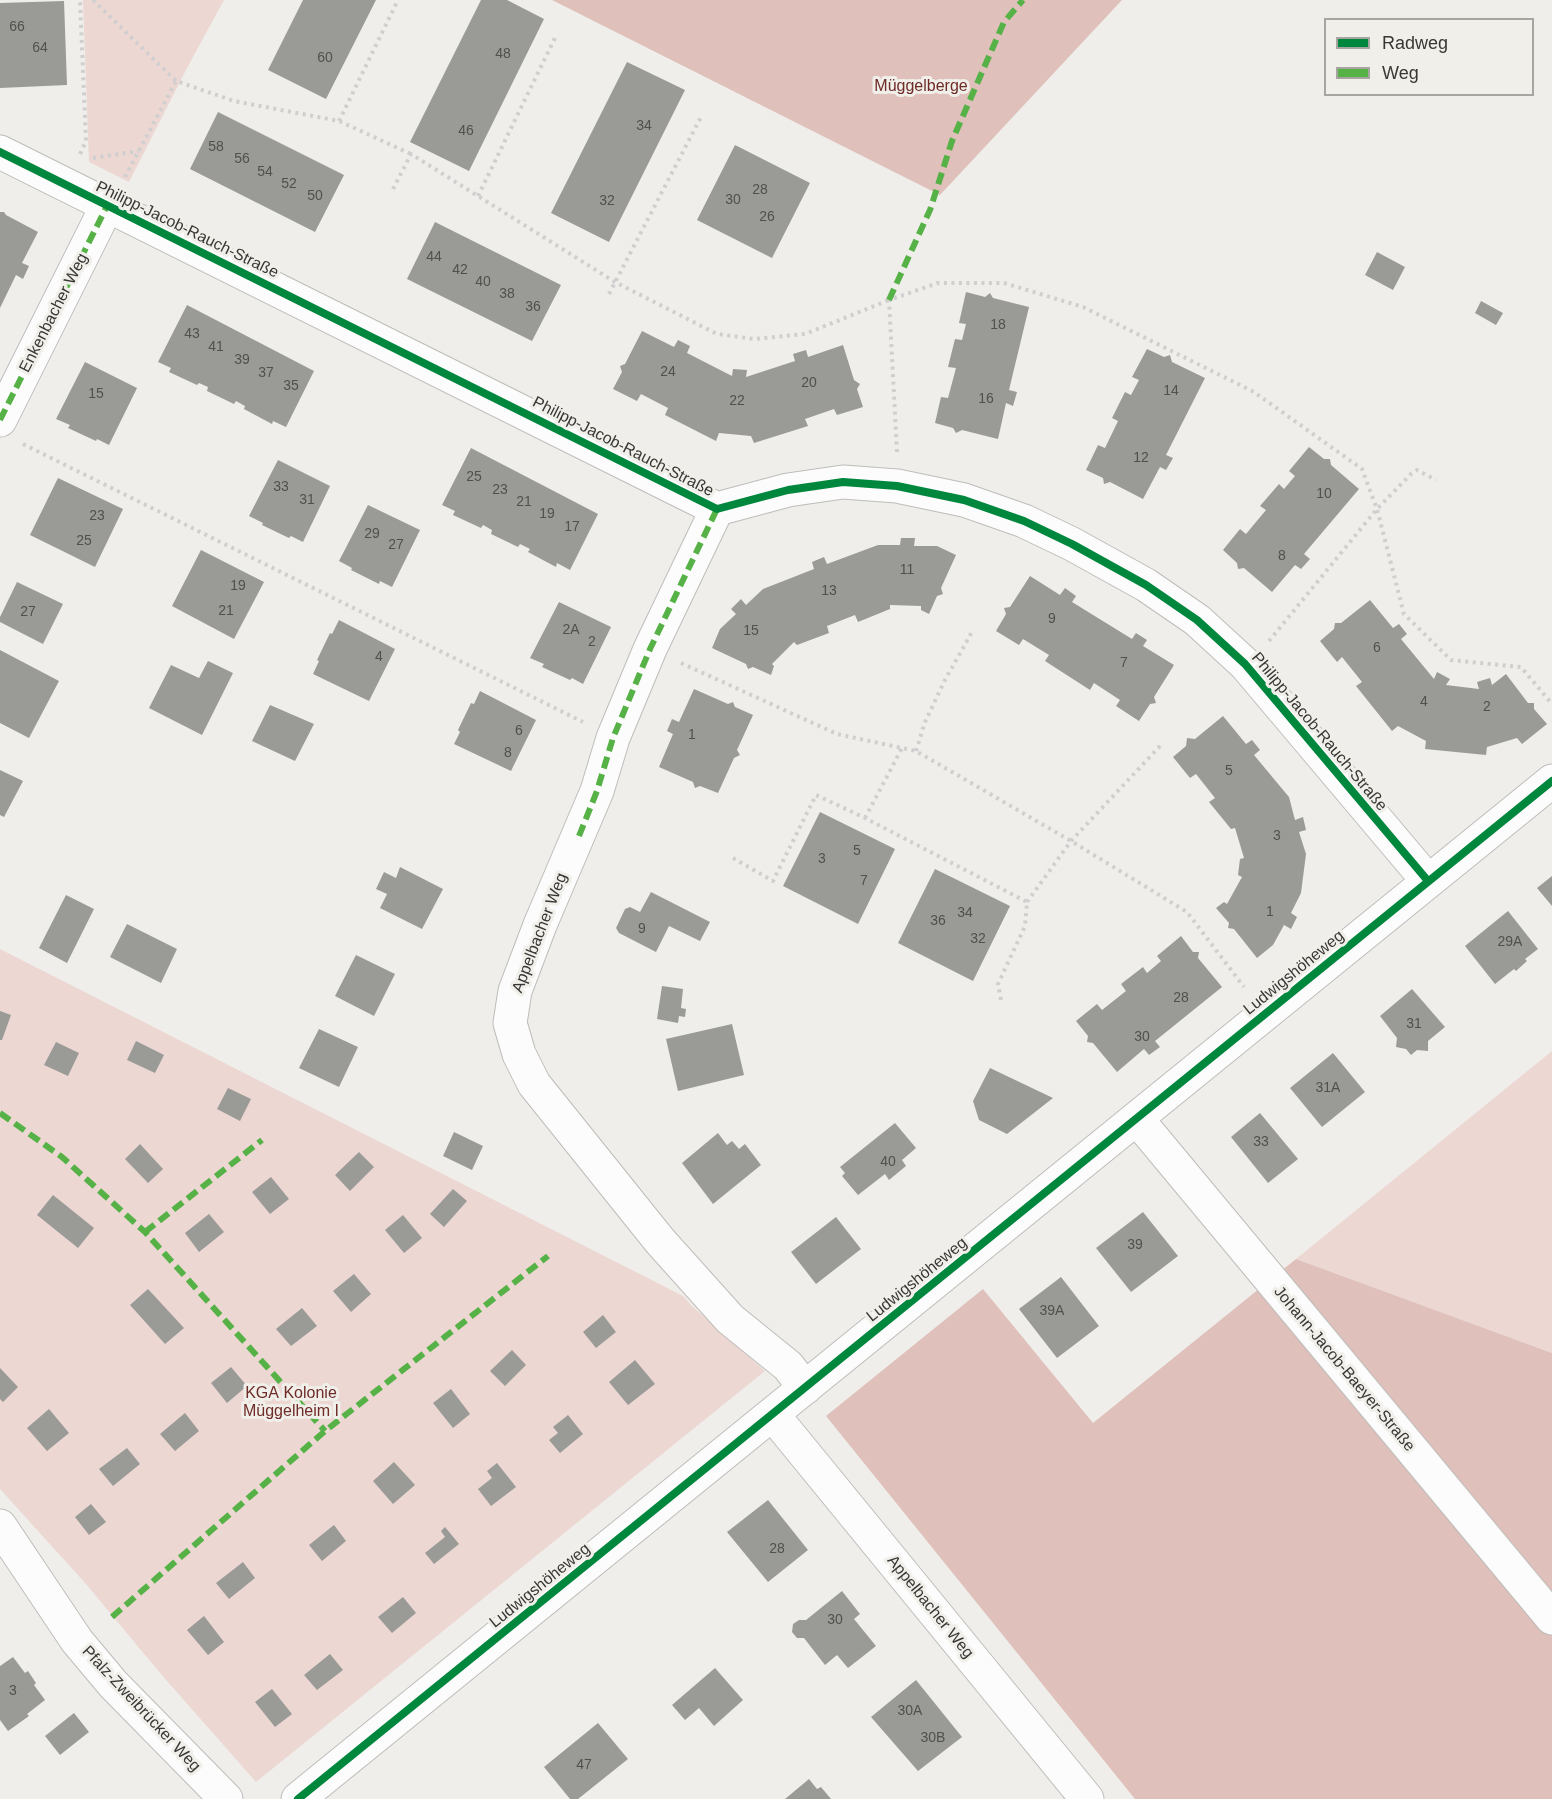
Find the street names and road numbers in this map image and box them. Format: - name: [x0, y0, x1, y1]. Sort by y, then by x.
- street label: Philipp-Jacob-Rauch-Straße: [92, 177, 282, 283]
- street label: Enkenbacher Weg: [16, 250, 92, 376]
- street label: Philipp-Jacob-Rauch-Straße: [529, 393, 717, 501]
- street label: Philipp-Jacob-Rauch-Straße: [1247, 649, 1391, 815]
- street label: Appelbacher Weg: [508, 870, 572, 996]
- street label: Ludwigshöheweg: [1240, 927, 1348, 1019]
- street label: Ludwigshöheweg: [863, 1234, 971, 1326]
- street label: Johann-Jacob-Baeyer-Straße: [1269, 1282, 1419, 1456]
- street label: Ludwigshöheweg: [486, 1540, 594, 1632]
- street label: Appelbacher Weg: [883, 1552, 977, 1662]
- street label: Pfalz-Zweibrücker Weg: [78, 1642, 204, 1776]

